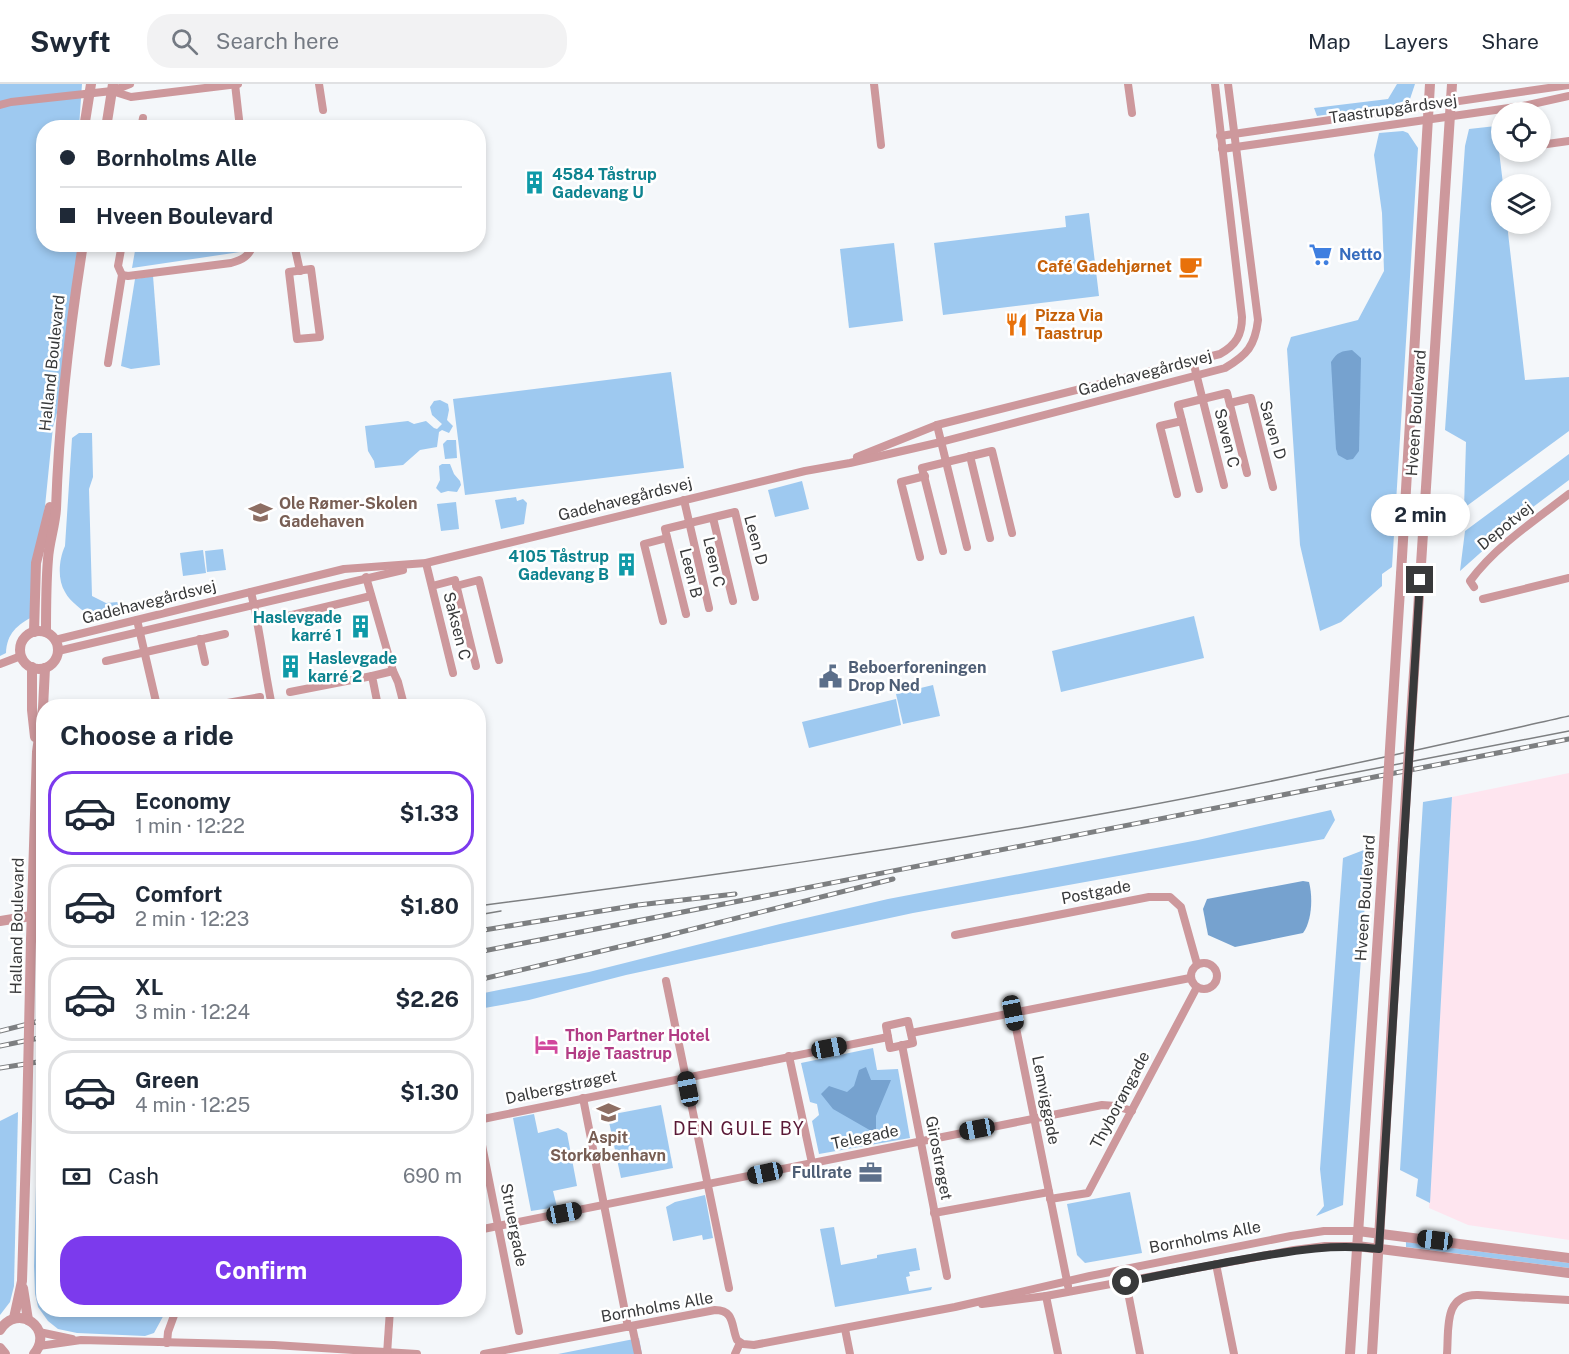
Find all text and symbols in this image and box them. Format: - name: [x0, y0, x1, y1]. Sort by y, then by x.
- search box: [147, 14, 567, 68]
- text: Swyft: [30, 25, 111, 58]
- icon: search: [168, 25, 201, 58]
- text: Search here: [216, 28, 339, 54]
- text: Map: [1308, 29, 1351, 54]
- text: Layers: [1384, 29, 1448, 54]
- text: Share: [1481, 29, 1539, 54]
- street label: Taastrupgårdsvej: [1328, 91, 1458, 127]
- map controls: [1491, 102, 1551, 234]
- button: locate: [1491, 102, 1551, 162]
- text: Bornholms Alle: [96, 145, 257, 171]
- place label: 4584 Tåstrup Gadevang U: [552, 165, 657, 202]
- building icon: 4584 Tåstrup Gadevang U: [521, 170, 547, 196]
- button: layers: [1491, 174, 1551, 234]
- text: Hveen Boulevard: [96, 203, 273, 229]
- supermarket icon: Netto: [1308, 241, 1334, 267]
- place label: Netto: [1339, 245, 1382, 264]
- cafe icon: Café Gadehjørnet: [1177, 253, 1203, 279]
- place label: Café Gadehjørnet: [1037, 257, 1172, 276]
- street label: Halland Boulevard: [35, 294, 69, 432]
- place label: Pizza Via Taastrup: [1035, 306, 1103, 343]
- restaurant icon: Pizza Via Taastrup: [1004, 311, 1030, 337]
- street label: Gadehavegårdsvej: [1076, 346, 1214, 400]
- street label: Hveen Boulevard: [1402, 349, 1430, 477]
- street label: Saven D: [1256, 398, 1290, 462]
- street label: Saven C: [1210, 406, 1244, 470]
- street label: Gadehavegårdsvej: [556, 473, 694, 525]
- callout: 2 min: [1370, 493, 1470, 535]
- place label: Ole Rømer-Skolen Gadehaven: [279, 494, 417, 531]
- street label: Depotvej: [1473, 498, 1537, 554]
- school or university icon: Ole Rømer-Skolen Gadehaven: [248, 499, 274, 525]
- text: 2 min: [1394, 503, 1447, 527]
- street label: Leen D: [740, 513, 772, 567]
- street label: Leen C: [699, 535, 729, 589]
- street label: Leen B: [676, 546, 706, 600]
- place label: 4105 Tåstrup Gadevang B: [508, 547, 609, 584]
- building icon: 4105 Tåstrup Gadevang B: [614, 552, 640, 578]
- route end: [1406, 566, 1433, 593]
- street label: Gadehavegårdsvej: [80, 576, 218, 628]
- street label: Saksen C: [439, 590, 475, 662]
- place label: Haslevgade karré 1: [253, 608, 342, 645]
- building icon: Haslevgade karré 1: [347, 613, 373, 639]
- place label: Haslevgade karré 2: [308, 649, 397, 686]
- building icon: Haslevgade karré 2: [277, 654, 303, 680]
- place label: Beboerforeningen Drop Ned: [848, 658, 986, 695]
- public building icon: Beboerforeningen Drop Ned: [817, 663, 843, 689]
- text: Choose a ride: [60, 719, 234, 751]
- icon: car: [63, 786, 117, 840]
- text: Economy: [135, 788, 231, 814]
- text: $1.33: [399, 800, 459, 826]
- text: 1 min · 12:22: [135, 814, 245, 838]
- street label: Hveen Boulevard: [1351, 834, 1379, 962]
- street label: Halland Boulevard: [6, 857, 28, 995]
- street label: Postgade: [1060, 876, 1132, 908]
- icon: car: [63, 879, 117, 933]
- text: Comfort: [135, 881, 222, 907]
- text: $1.80: [400, 893, 459, 919]
- text: 2 min · 12:23: [135, 907, 249, 931]
- icon: car: [63, 972, 117, 1026]
- text: XL: [135, 974, 163, 1000]
- text: $2.26: [395, 986, 459, 1012]
- car: [1001, 994, 1025, 1032]
- text: 3 min · 12:24: [135, 1000, 250, 1024]
- place label: Thon Partner Hotel Høje Taastrup: [565, 1026, 710, 1063]
- hotel icon: Thon Partner Hotel Høje Taastrup: [534, 1031, 560, 1057]
- car: [810, 1036, 848, 1060]
- street label: Thyborøngade: [1086, 1048, 1154, 1152]
- street label: Lemviggade: [1028, 1054, 1064, 1146]
- icon: car: [63, 1065, 117, 1119]
- street label: Dalbergstrøget: [504, 1066, 618, 1108]
- text: Green: [135, 1067, 199, 1093]
- car: [676, 1070, 700, 1108]
- text: $1.30: [400, 1079, 459, 1105]
- text: 4 min · 12:25: [135, 1093, 250, 1117]
- school or university icon: Aspit Storkøbenhavn: [595, 1099, 621, 1125]
- street label: Girostrøget: [922, 1114, 956, 1202]
- car: [958, 1117, 996, 1141]
- district label: DEN GULE BY: [673, 1118, 805, 1139]
- street label: Telegade: [830, 1121, 900, 1153]
- place label: Aspit Storkøbenhavn: [550, 1128, 666, 1165]
- office icon: Fullrate: [857, 1159, 883, 1185]
- icon: cash: [60, 1160, 93, 1193]
- car: [746, 1160, 784, 1186]
- text: Cash: [108, 1163, 159, 1189]
- place label: Fullrate: [792, 1163, 852, 1182]
- text: 690 m: [403, 1164, 462, 1188]
- street label: Struergade: [497, 1182, 531, 1268]
- car: [545, 1201, 583, 1225]
- street label: Bornholms Alle: [1147, 1217, 1263, 1257]
- car: [1416, 1229, 1454, 1251]
- button: Confirm: [60, 1236, 462, 1305]
- route start: [1112, 1268, 1139, 1295]
- street label: Bornholms Alle: [599, 1288, 715, 1326]

